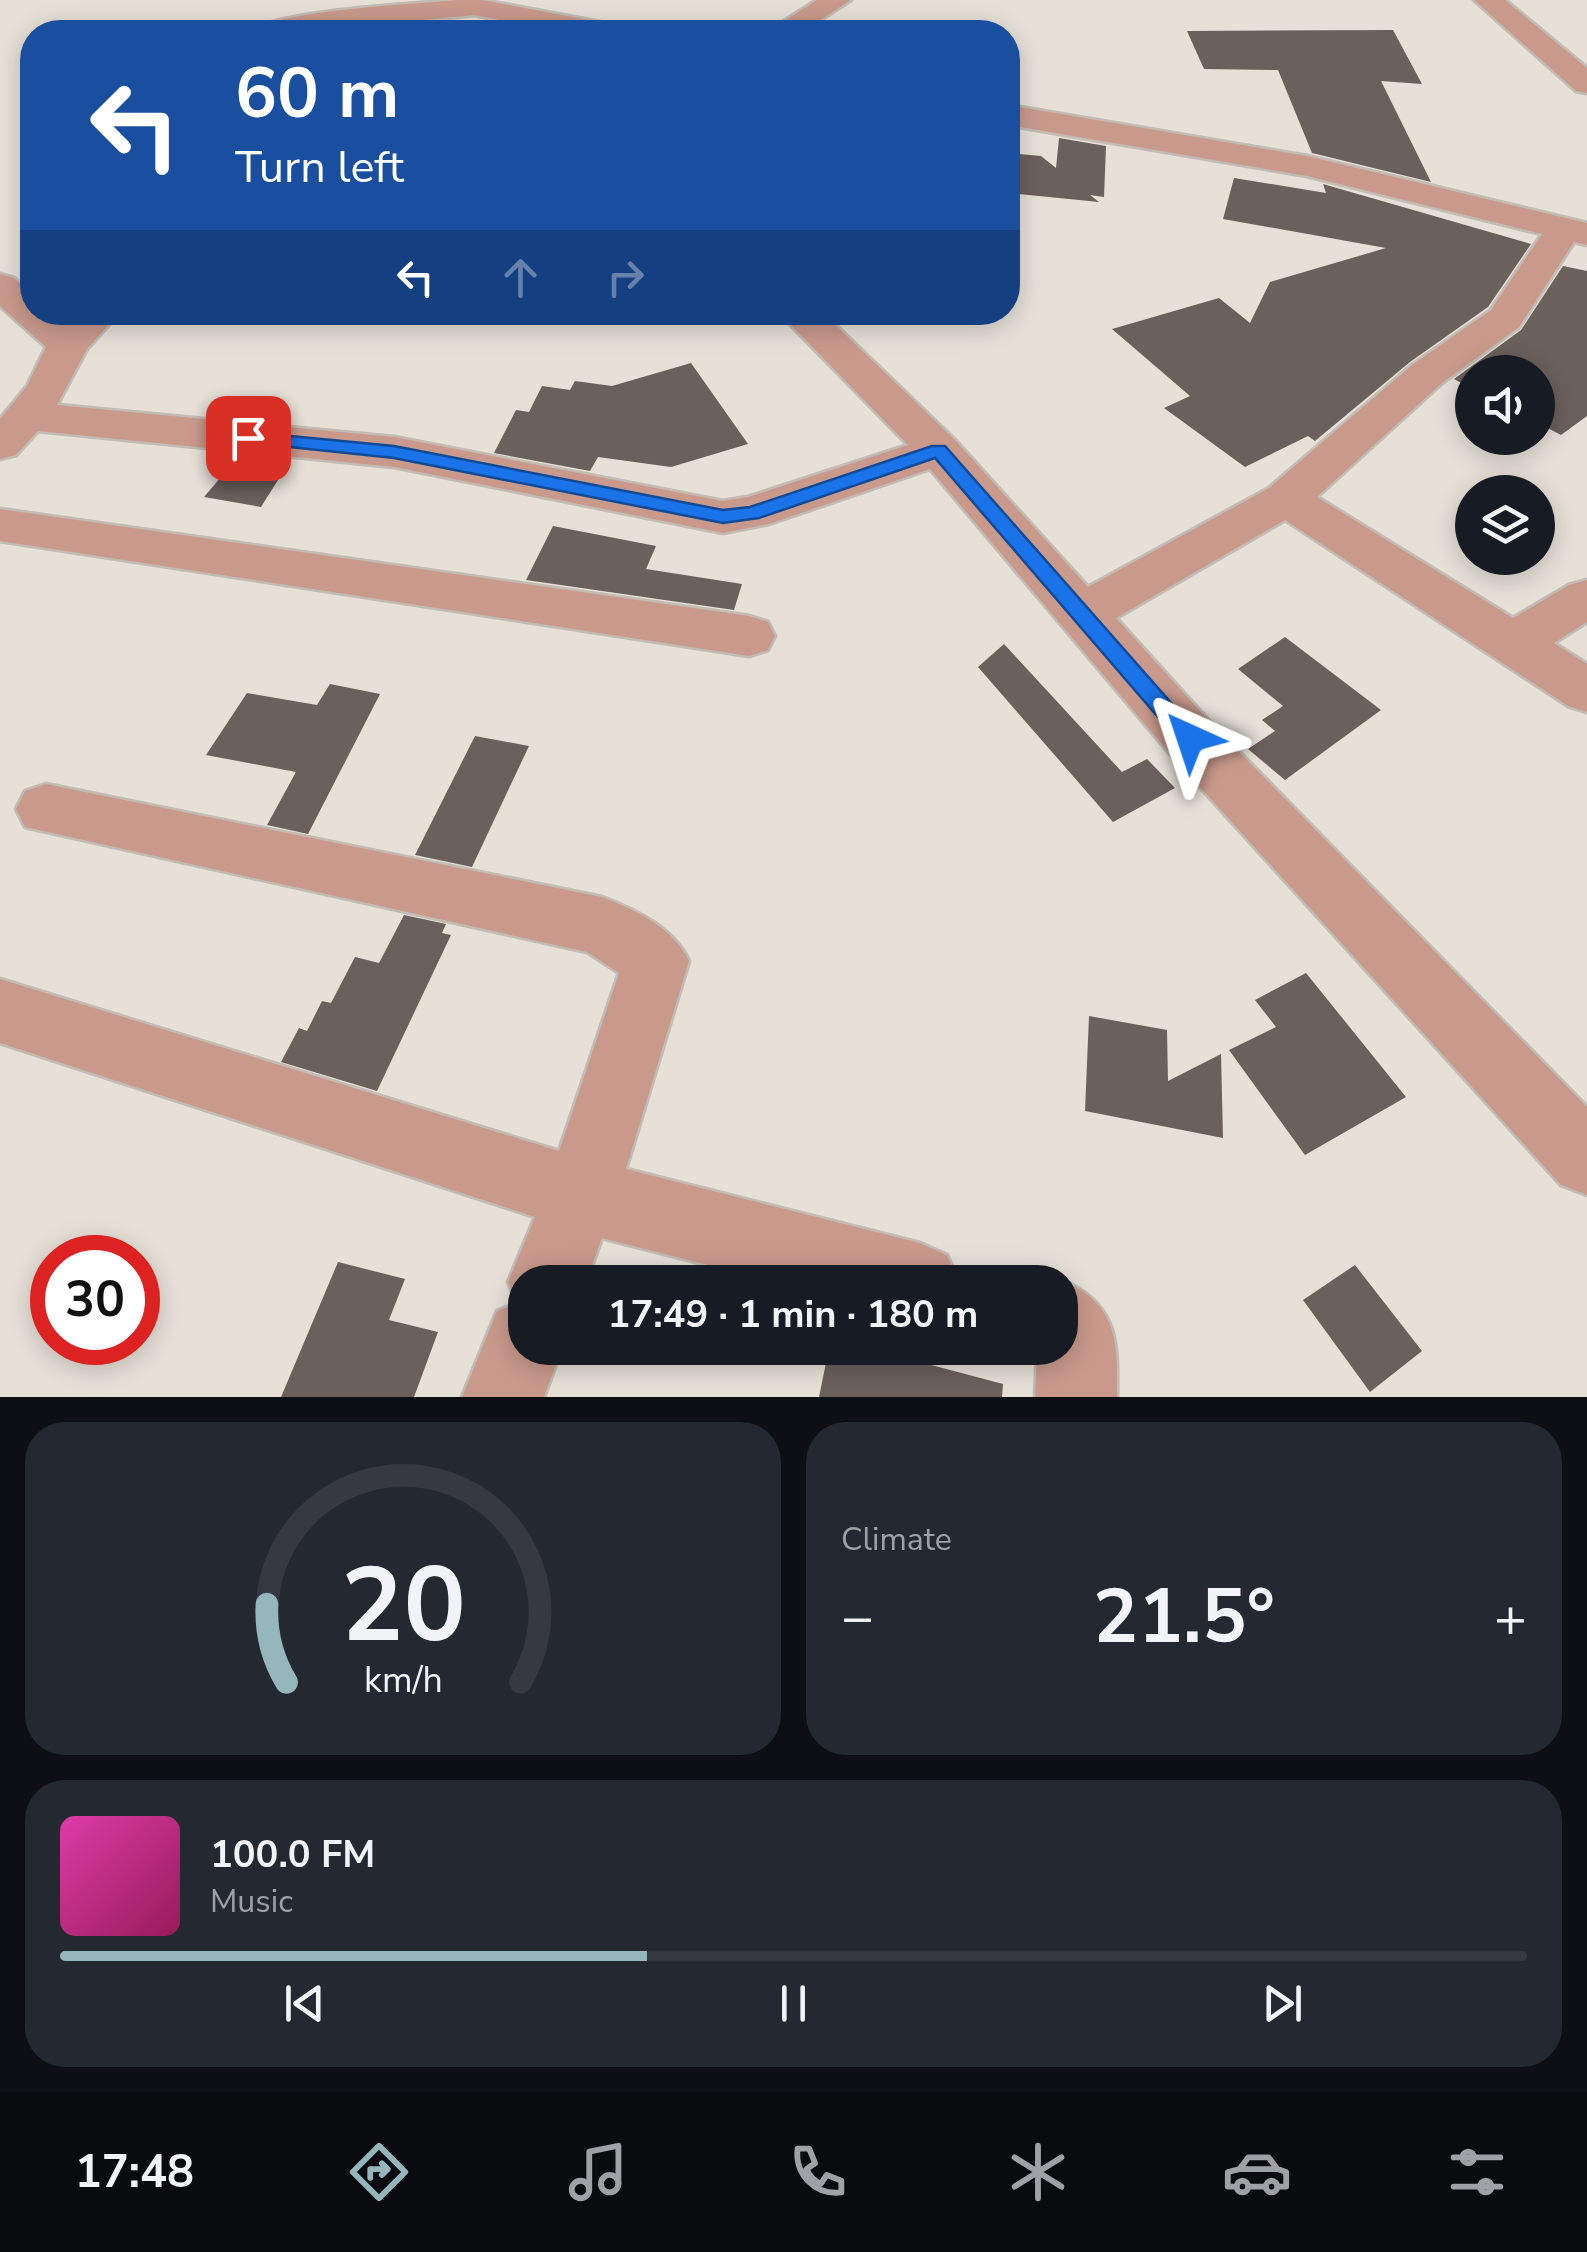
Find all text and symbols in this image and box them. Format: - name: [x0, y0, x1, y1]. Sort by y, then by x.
- text: 60 m: [235, 46, 399, 142]
- icon: left: [70, 60, 200, 190]
- text: Turn left: [235, 137, 404, 198]
- icon: left: [388, 250, 443, 305]
- icon: ahead: [493, 250, 548, 305]
- icon: right: [598, 250, 653, 305]
- map controls: [1455, 355, 1555, 575]
- button: sound: [1455, 355, 1555, 455]
- pin: [206, 396, 291, 481]
- icon: arrive: [221, 411, 276, 466]
- button: layers: [1455, 475, 1555, 575]
- position arrow: [1138, 686, 1242, 790]
- speed limit sign: 30: [30, 1235, 160, 1365]
- text: 17:49 · 1 min · 180 m: [608, 1289, 978, 1340]
- text: Climate: [841, 1518, 952, 1561]
- text: 20: [341, 1535, 465, 1677]
- text: 21.5°: [1093, 1566, 1275, 1668]
- text: −: [841, 1580, 874, 1655]
- text: +: [1494, 1580, 1527, 1655]
- text: km/h: [364, 1656, 442, 1705]
- text: 100.0 FM: [210, 1829, 375, 1880]
- text: Music: [210, 1880, 293, 1923]
- icon: previous: [277, 1976, 332, 2031]
- icon: pause: [766, 1976, 821, 2031]
- icon: next: [1255, 1976, 1310, 2031]
- icon: directions: [344, 2137, 414, 2207]
- icon: music: [563, 2137, 633, 2207]
- icon: phone: [783, 2137, 853, 2207]
- icon: climate: [1003, 2137, 1073, 2207]
- icon: car: [1222, 2137, 1292, 2207]
- icon: filters: [1442, 2137, 1512, 2207]
- text: 17:48: [75, 2142, 194, 2203]

